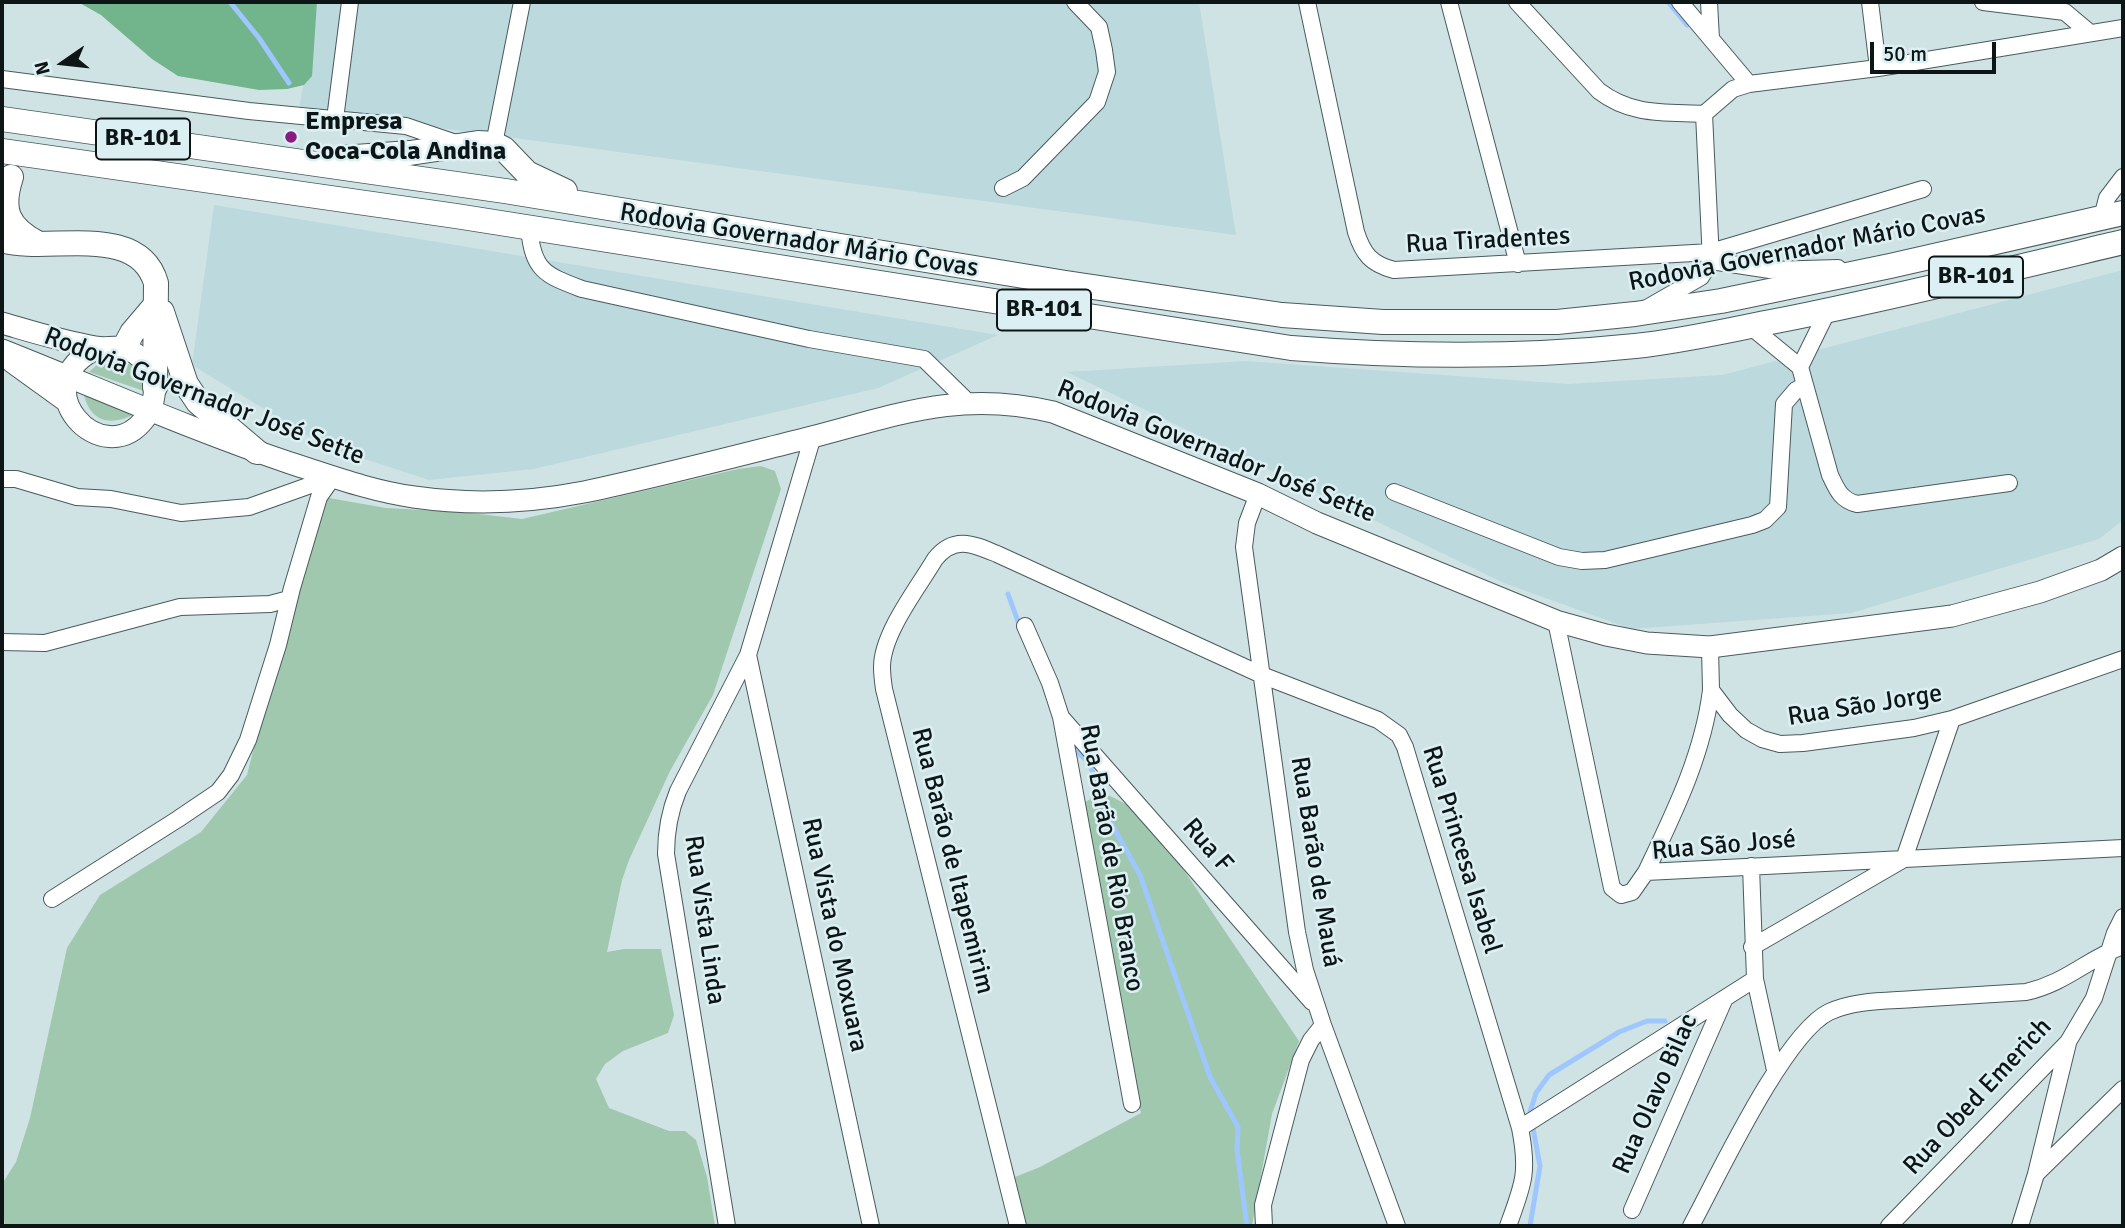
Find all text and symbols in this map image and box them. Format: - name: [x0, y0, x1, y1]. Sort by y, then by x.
- north arrow: [28, 28, 98, 98]
- scale bar: [1873, 28, 1999, 72]
- text: 50 m: [1883, 41, 1927, 67]
- text: N: [29, 59, 56, 77]
- place label: Empresa Coca-Cola Andina: [305, 106, 506, 168]
- road number: BR-101: [96, 119, 190, 160]
- marker: Empresa Coca-Cola Andina: [283, 129, 299, 145]
- street label: Rodovia Governador Mário Covas: [617, 197, 981, 285]
- street label: Rodovia Governador Mário Covas: [1626, 199, 1988, 299]
- street label: Rua Tiradentes: [1405, 221, 1571, 261]
- road number: BR-101: [1929, 256, 2023, 298]
- road number: BR-101: [997, 290, 1091, 330]
- street label: Rodovia Governador José Sette: [39, 321, 369, 473]
- street label: Rodovia Governador José Sette: [1052, 374, 1380, 530]
- street label: Rua São Jorge: [1785, 678, 1945, 734]
- street label: Rua Barão de Rio Branco: [1072, 722, 1150, 994]
- street label: Rua Barão de Itapemirim: [904, 725, 1000, 997]
- street label: Rua Princesa Isabel: [1415, 742, 1507, 958]
- street label: Rua Barão de Mauá: [1283, 754, 1347, 970]
- street label: Rua F: [1175, 812, 1239, 880]
- street label: Rua Vista do Moxuara: [794, 815, 874, 1055]
- street label: Rua São José: [1651, 824, 1797, 868]
- street label: Rua Vista Linda: [677, 833, 731, 1007]
- street label: Rua Olavo Bilac: [1607, 1009, 1705, 1179]
- street label: Rua Obed Emerich: [1897, 1012, 2059, 1182]

